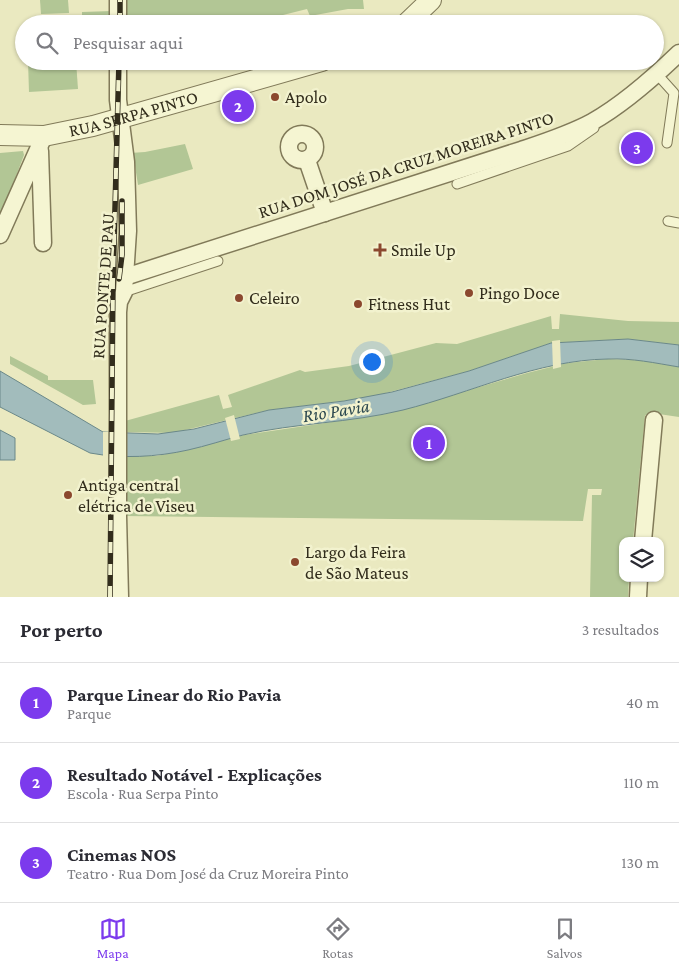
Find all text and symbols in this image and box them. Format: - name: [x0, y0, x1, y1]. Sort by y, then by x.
- search box: [15, 15, 664, 70]
- icon: search: [33, 29, 61, 57]
- text: Pesquisar aqui: [73, 32, 183, 53]
- street label: RUA SERPA PINTO: [67, 87, 200, 141]
- pin: 2: [222, 87, 254, 125]
- place label: Apolo: [285, 87, 327, 107]
- marker: Apolo: [269, 91, 281, 103]
- street label: RUA DOM JOSÉ DA CRUZ MOREIRA PINTO: [256, 108, 556, 222]
- pin: 3: [621, 129, 653, 167]
- street label: RUA PONTE DE PAU: [88, 213, 118, 359]
- place label: Smile Up: [391, 240, 456, 260]
- marker: Smile Up: [373, 243, 387, 257]
- place label: Pingo Doce: [479, 283, 560, 303]
- marker: Pingo Doce: [463, 287, 475, 299]
- place label: Celeiro: [249, 288, 300, 308]
- marker: Celeiro: [233, 292, 245, 304]
- place label: Fitness Hut: [368, 294, 451, 314]
- marker: Fitness Hut: [352, 298, 364, 310]
- your location: [359, 349, 385, 375]
- water label: Rio Pavia: [301, 395, 371, 426]
- pin: 1: [413, 424, 445, 462]
- place label: Antiga central elétrica de Viseu: [78, 475, 195, 516]
- marker: Antiga central elétrica de Viseu: [62, 489, 74, 501]
- map controls: [619, 537, 664, 582]
- button: layers: [619, 537, 664, 582]
- place label: Largo da Feira de São Mateus: [305, 542, 408, 583]
- marker: Largo da Feira de São Mateus: [289, 556, 301, 568]
- text: Por perto: [20, 618, 103, 642]
- text: 3 resultados: [582, 621, 659, 638]
- text: Parque Linear do Rio Pavia: [67, 684, 281, 705]
- text: 1: [33, 694, 39, 711]
- text: 40 m: [626, 694, 659, 711]
- text: Parque: [67, 705, 111, 722]
- text: Resultado Notável - Explicações: [67, 764, 322, 785]
- text: 2: [32, 774, 40, 791]
- text: 110 m: [623, 774, 659, 791]
- text: Escola · Rua Serpa Pinto: [67, 785, 218, 802]
- text: Cinemas NOS: [67, 844, 176, 865]
- text: 3: [32, 854, 40, 871]
- text: 130 m: [621, 854, 659, 871]
- text: Teatro · Rua Dom José da Cruz Moreira Pinto: [67, 865, 349, 882]
- tab: Mapa: [97, 915, 129, 961]
- tab: Rotas: [322, 915, 353, 961]
- tab: Salvos: [547, 915, 582, 961]

